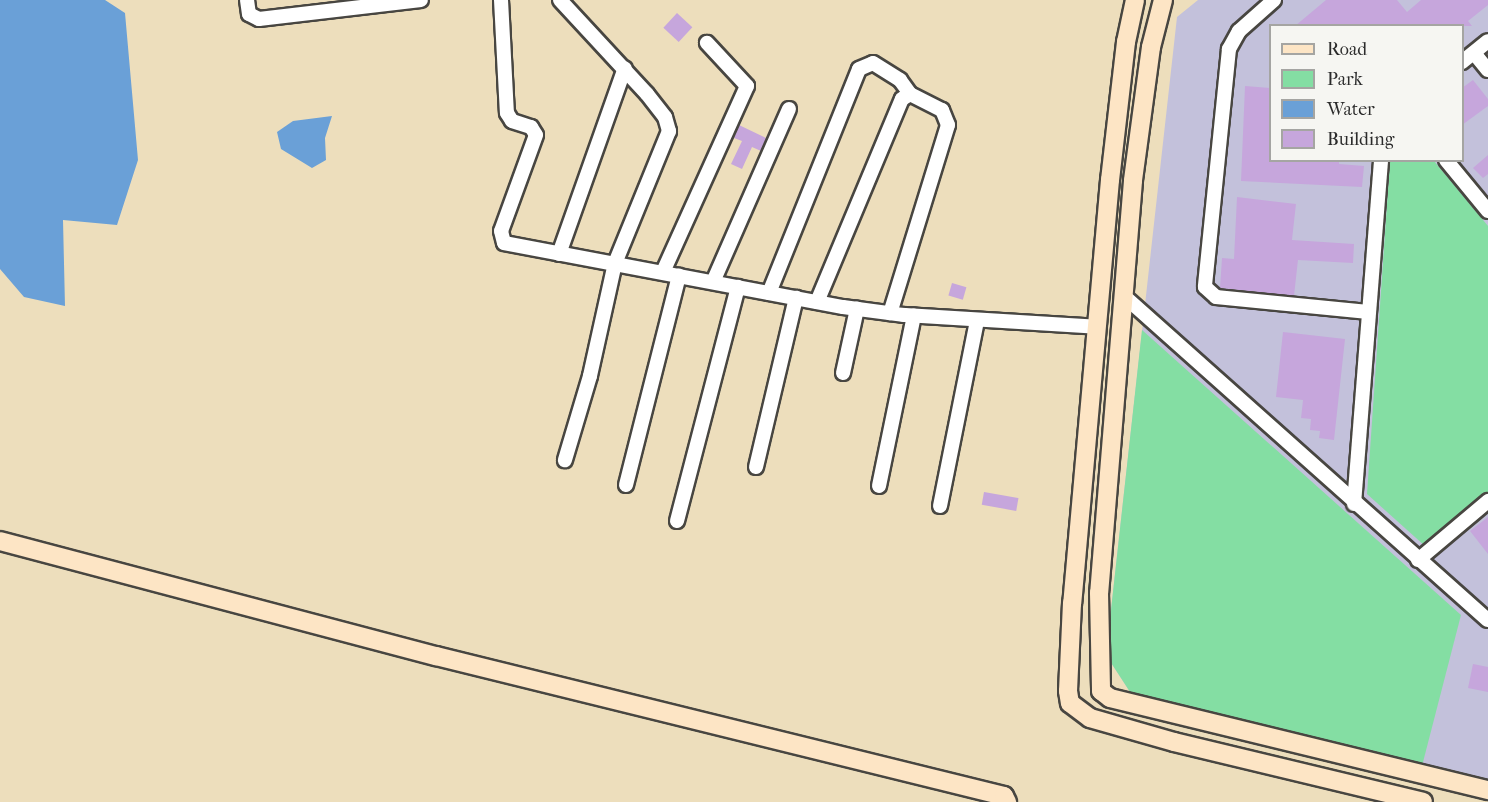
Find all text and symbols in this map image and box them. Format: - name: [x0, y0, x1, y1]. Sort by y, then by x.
- legend: [1269, 24, 1464, 162]
- text: Road: [1327, 39, 1367, 60]
- text: Park: [1327, 69, 1363, 90]
- text: Water: [1327, 99, 1375, 120]
- text: Building: [1327, 129, 1394, 150]

